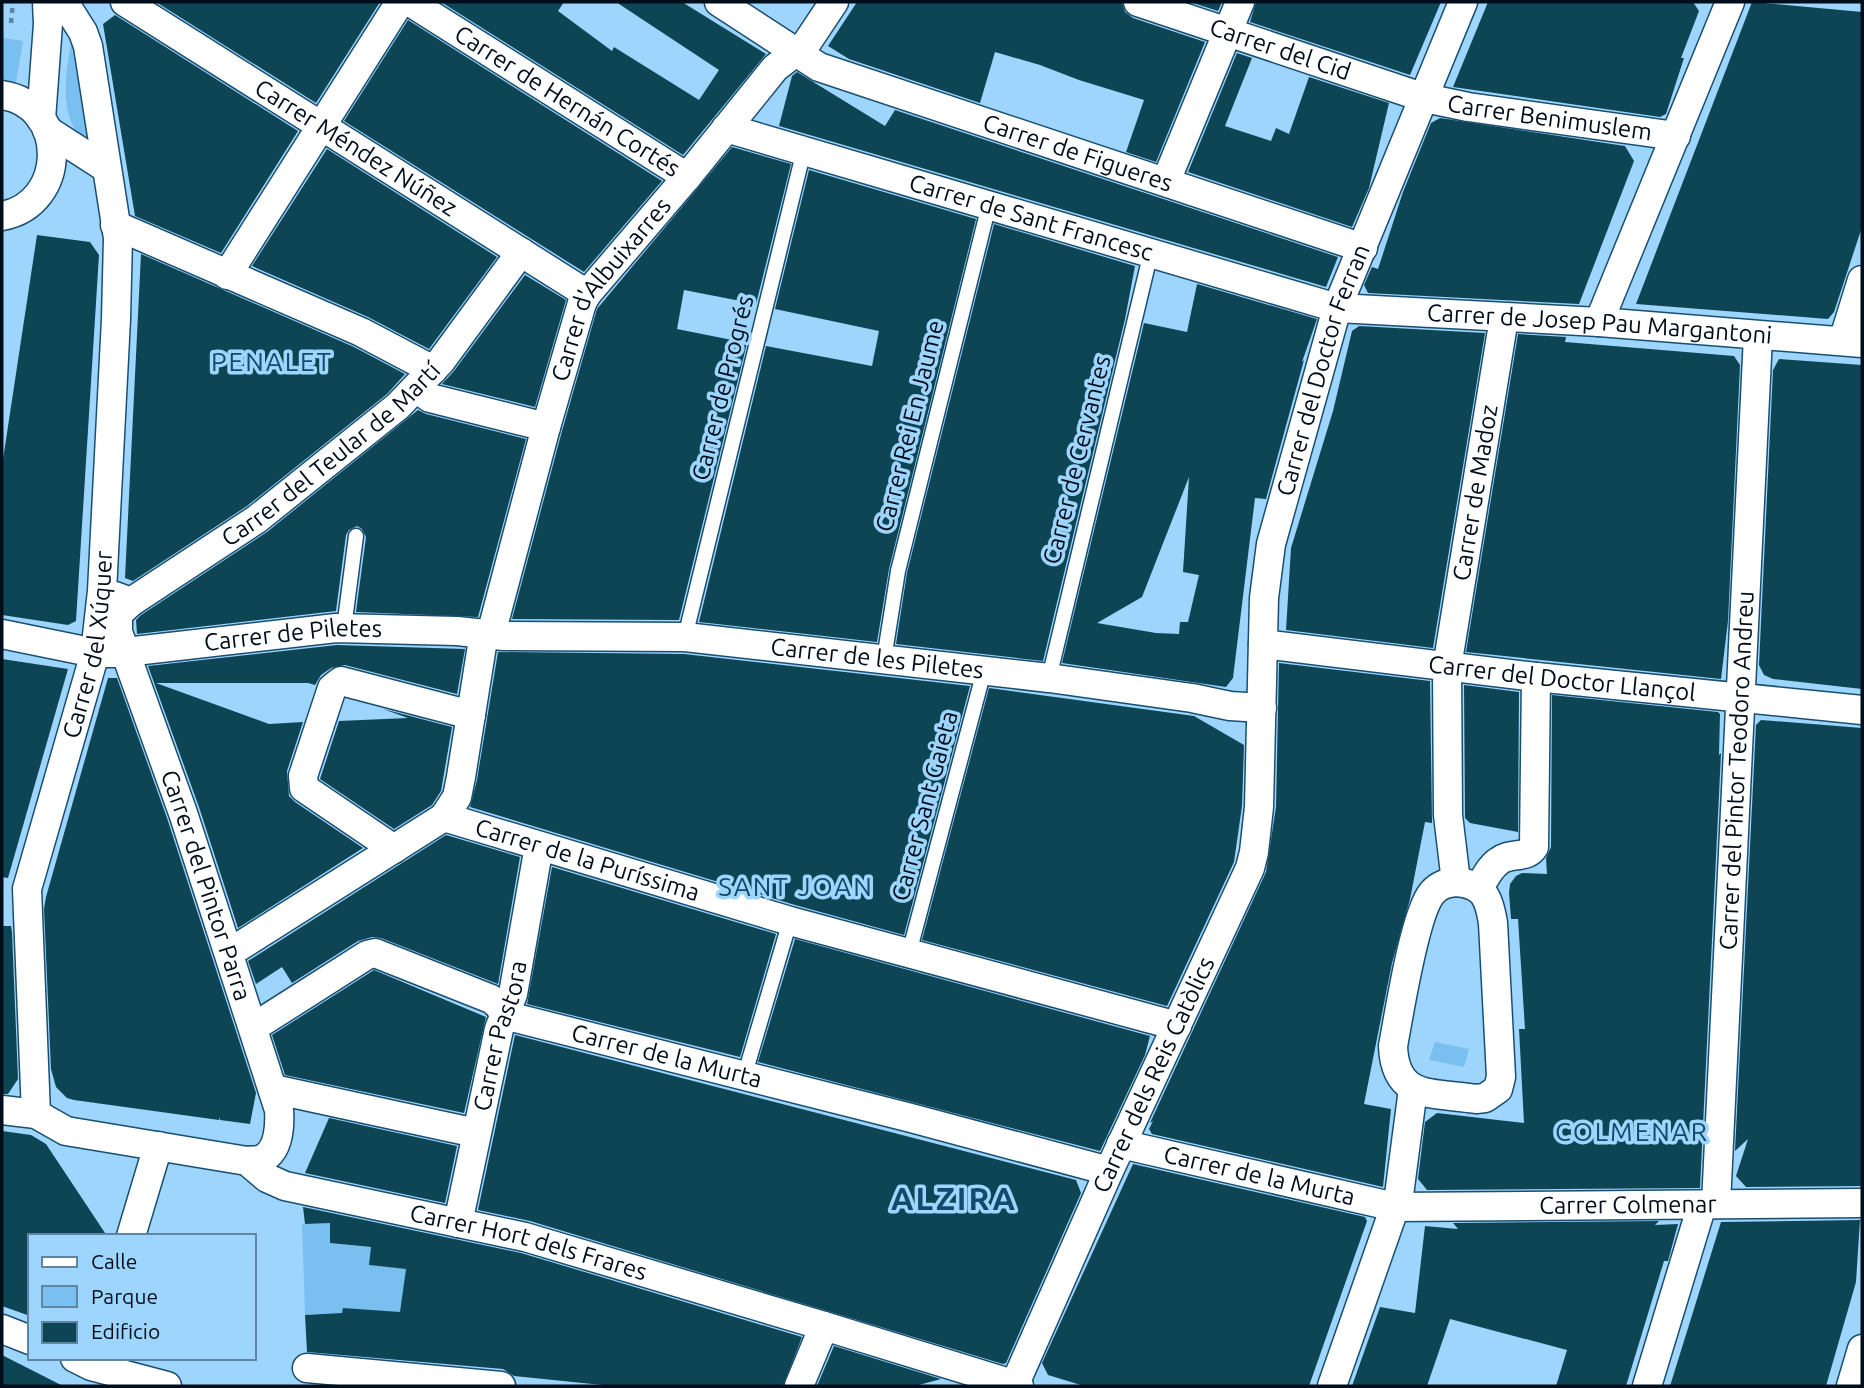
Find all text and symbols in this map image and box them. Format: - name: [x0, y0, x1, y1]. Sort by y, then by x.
- street label: Carrer del Cid: [1206, 13, 1354, 85]
- street label: Carrer de Hernán Cortés: [450, 20, 685, 182]
- street label: Carrer Méndez Núñez: [250, 74, 462, 221]
- street label: Carrer Benimuslem: [1445, 89, 1654, 146]
- street label: Carrer de Figueres: [980, 109, 1176, 197]
- street label: Carrer de Sant Francesc: [906, 169, 1156, 266]
- street label: Carrer d'Albuixarres: [546, 192, 676, 384]
- street label: Carrer del Doctor Ferran: [1271, 240, 1375, 499]
- street label: Carrer de Progrés: [686, 292, 759, 483]
- street label: Carrer de Josep Pau Margantoni: [1426, 299, 1773, 349]
- street label: Carrer Rei En Jaume: [870, 317, 949, 534]
- district label: PENALET: [211, 347, 333, 376]
- street label: Carrer de Cervantes: [1038, 353, 1116, 567]
- street label: Carrer del Teular de Martí: [216, 356, 446, 552]
- street label: Carrer de Madoz: [1447, 403, 1503, 583]
- street label: Carrer del Xúquer: [57, 550, 117, 741]
- street label: Carrer del Pintor Teodoro Andreu: [1714, 590, 1759, 951]
- street label: Carrer de Piletes: [203, 614, 382, 656]
- street label: Carrer de les Piletes: [769, 633, 985, 684]
- street label: Carrer del Doctor Llançol: [1427, 650, 1697, 706]
- street label: Carrer Sant Gaieta: [886, 708, 963, 904]
- street label: Carrer del Pintor Parra: [156, 766, 257, 1004]
- street label: Carrer de la Puríssima: [472, 813, 703, 906]
- district label: SANT JOAN: [718, 872, 874, 901]
- street label: Carrer dels Reis Catòlics: [1087, 953, 1220, 1197]
- street label: Carrer Pastora: [468, 959, 532, 1114]
- street label: Carrer de la Murta: [569, 1019, 765, 1093]
- district label: COLMENAR: [1555, 1117, 1709, 1146]
- street label: Carrer de la Murta: [1161, 1140, 1358, 1210]
- district label: ALZIRA: [891, 1180, 1017, 1216]
- street label: Carrer Colmenar: [1539, 1190, 1717, 1219]
- street label: Carrer Hort dels Frares: [407, 1199, 650, 1286]
- legend: [28, 1234, 256, 1360]
- text: Calle: [91, 1249, 137, 1273]
- text: Parque: [91, 1284, 158, 1308]
- text: Edificio: [91, 1319, 160, 1343]

